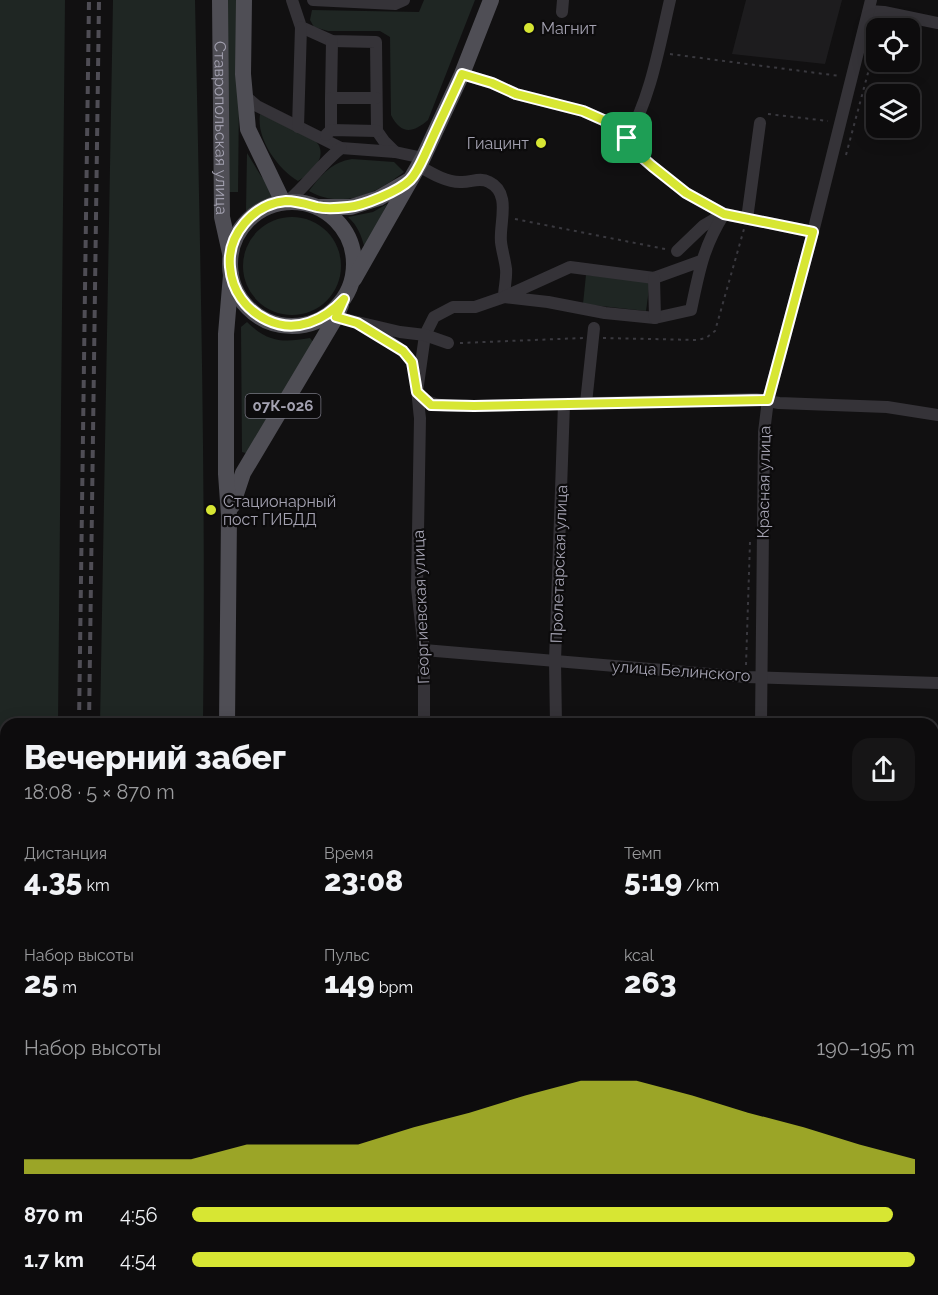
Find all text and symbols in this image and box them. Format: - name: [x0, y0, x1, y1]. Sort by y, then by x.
- map controls: [866, 18, 920, 138]
- button: locate: [866, 18, 920, 72]
- place label: Магнит: [541, 19, 597, 38]
- marker: Магнит: [522, 21, 536, 35]
- street label: Ставропольская улица: [211, 41, 231, 215]
- button: layers: [866, 84, 920, 138]
- pin: [601, 112, 652, 163]
- icon: arrive: [610, 121, 643, 154]
- place label: Гиацинт: [467, 134, 529, 153]
- marker: Гиацинт: [534, 136, 548, 150]
- road number: 07К-026: [246, 394, 320, 418]
- street label: Красная улица: [754, 425, 774, 539]
- street label: Пролетарская улица: [547, 484, 571, 644]
- place label: Стационарный пост ГИБДД: [223, 492, 336, 529]
- marker: Стационарный пост ГИБДД: [204, 503, 218, 517]
- street label: Георгиевская улица: [409, 530, 433, 684]
- street label: улица Белинского: [611, 657, 751, 685]
- text: Вечерний забег: [24, 738, 286, 777]
- button: share: [852, 738, 915, 801]
- text: 18:08 · 5 × 870 m: [24, 780, 175, 804]
- text: Дистанция: [24, 844, 107, 863]
- text: Время: [324, 844, 373, 863]
- text: Темп: [624, 844, 662, 863]
- text: 4.35: [24, 863, 82, 898]
- text: 23:08: [324, 863, 403, 898]
- text: 5:19: [624, 863, 682, 898]
- text: km: [82, 876, 110, 895]
- text: /km: [682, 876, 719, 895]
- text: Набор высоты: [24, 946, 134, 965]
- text: Пульс: [324, 946, 370, 965]
- text: kcal: [624, 946, 654, 965]
- text: 25: [24, 965, 58, 1000]
- text: 149: [324, 965, 375, 1000]
- text: 263: [624, 965, 676, 1000]
- text: m: [58, 978, 77, 997]
- text: bpm: [375, 978, 413, 997]
- text: Набор высоты: [24, 1036, 161, 1060]
- text: 190–195 m: [817, 1036, 915, 1060]
- text: 870 m: [24, 1203, 83, 1227]
- text: 4:56: [120, 1203, 158, 1227]
- text: 1.7 km: [24, 1248, 84, 1272]
- text: 4:54: [120, 1248, 157, 1272]

